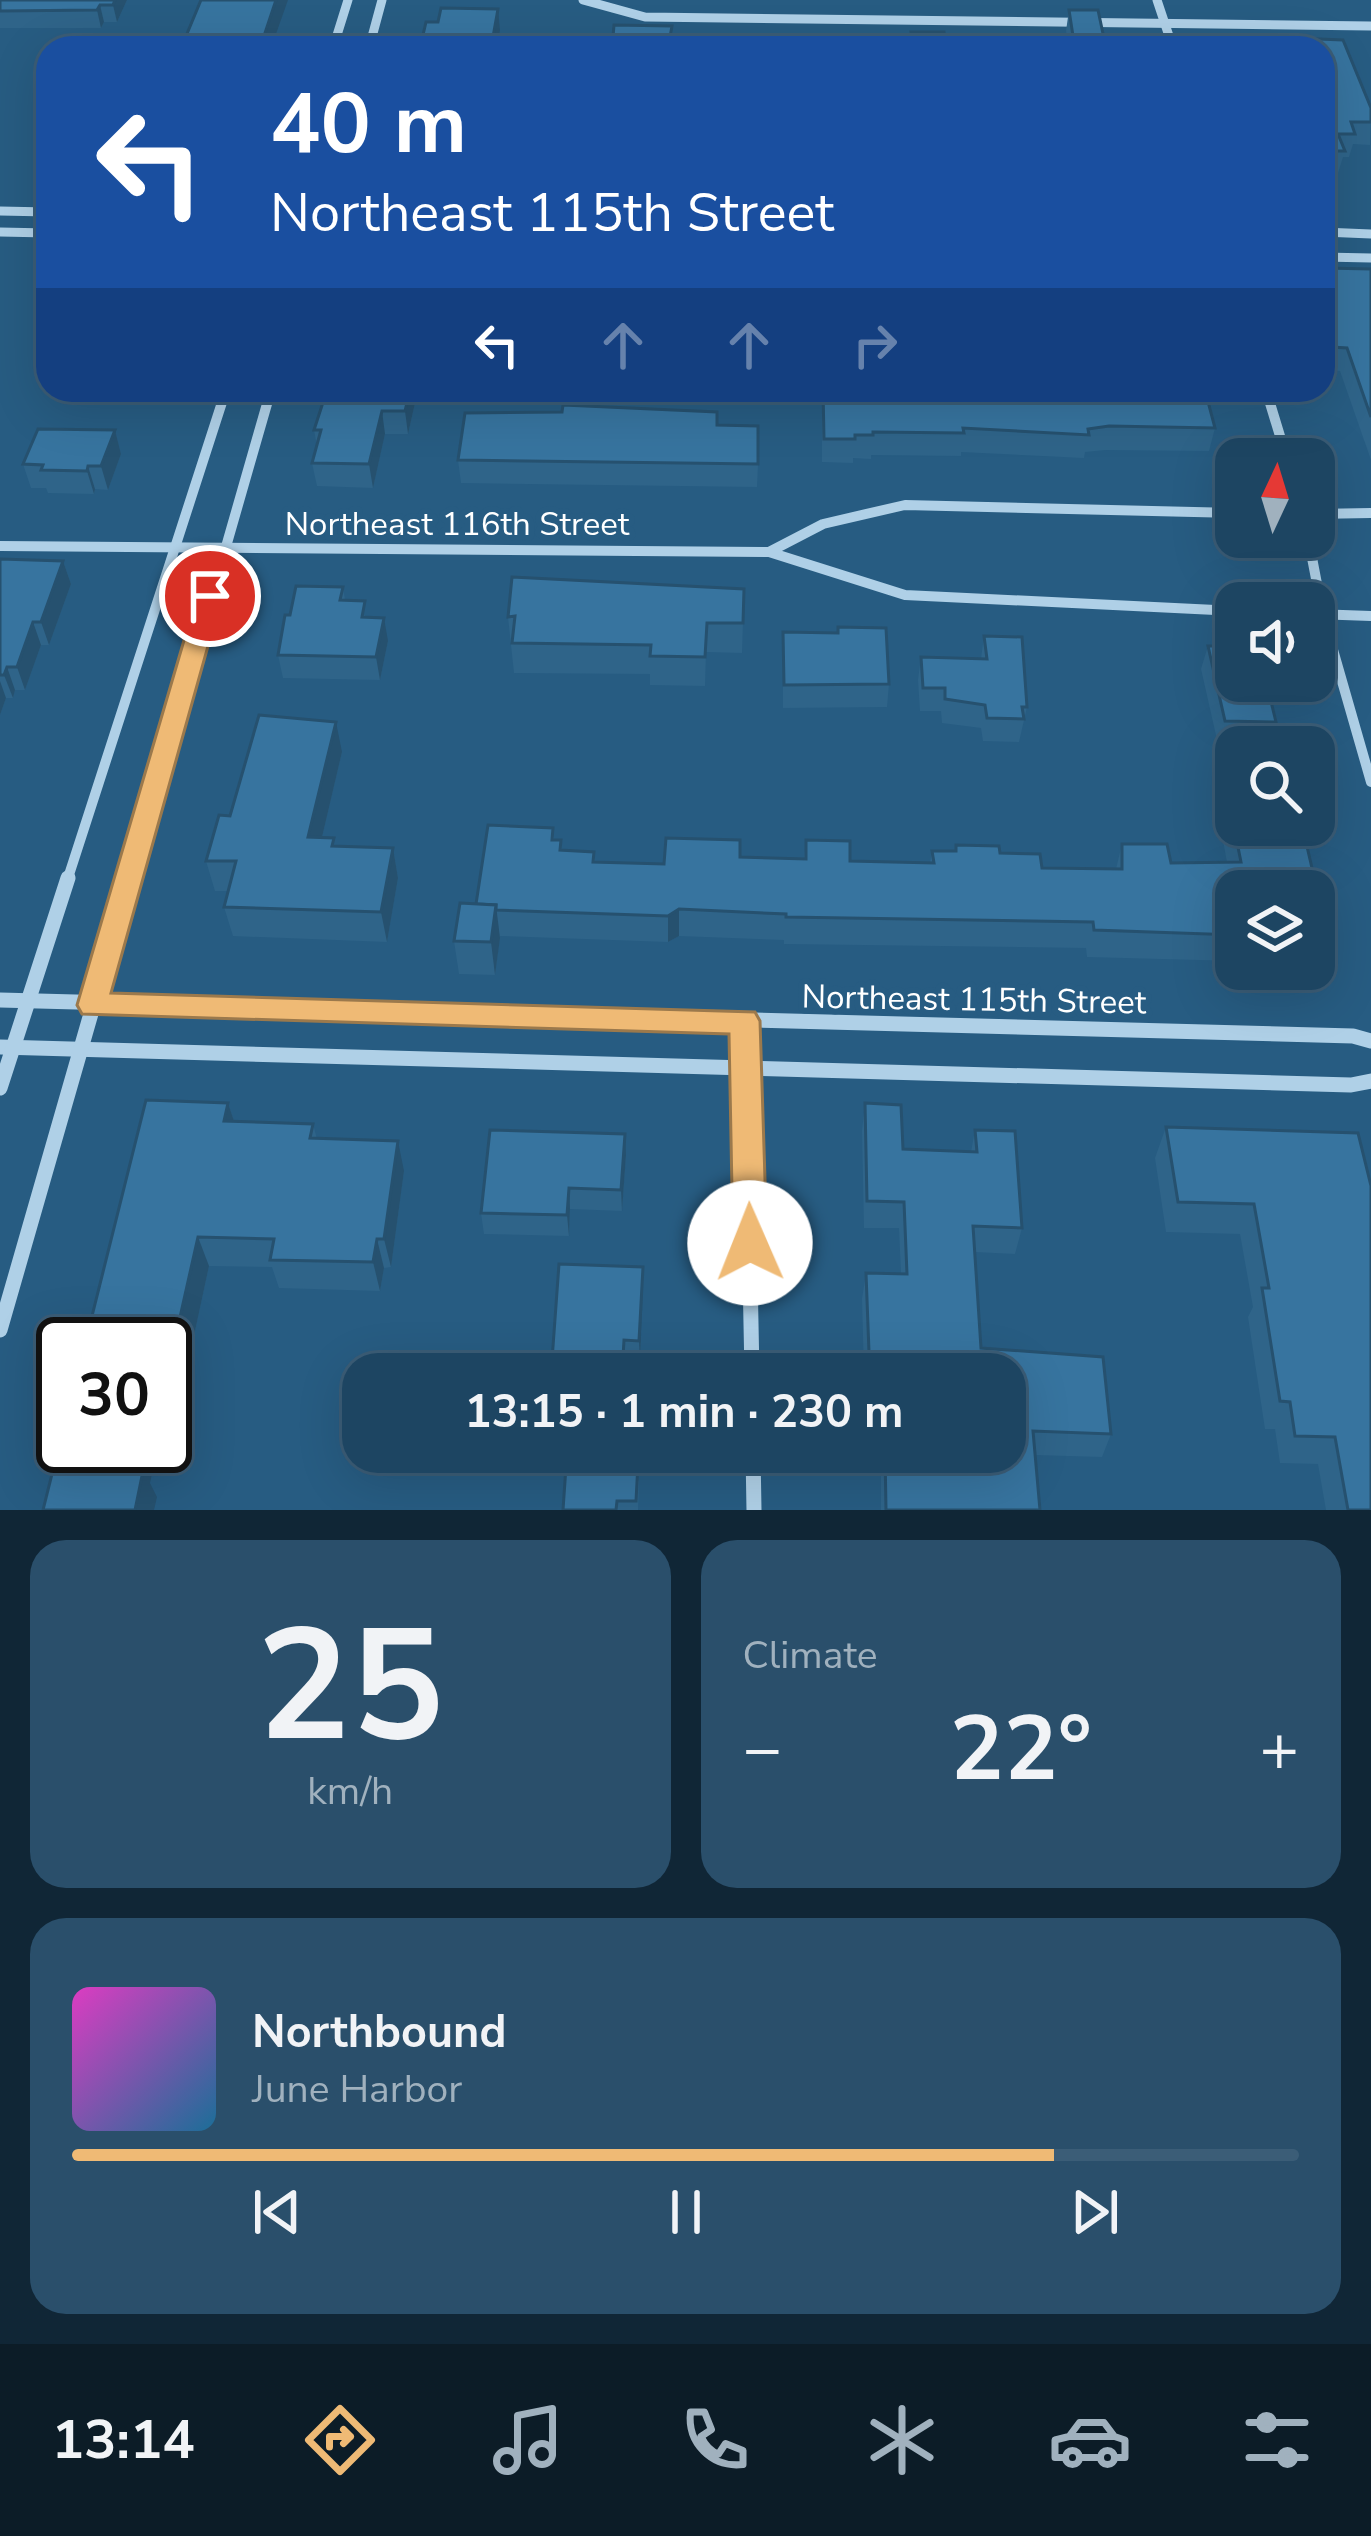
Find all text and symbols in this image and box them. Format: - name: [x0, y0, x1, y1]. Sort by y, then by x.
- text: 40 m: [270, 67, 467, 182]
- icon: left: [72, 84, 228, 240]
- text: Northeast 115th Street: [270, 176, 834, 250]
- icon: left: [464, 312, 530, 378]
- icon: ahead: [590, 312, 656, 378]
- icon: ahead: [716, 312, 782, 378]
- icon: right: [842, 312, 908, 378]
- north arrow: [1215, 438, 1335, 558]
- map controls: [1215, 438, 1335, 990]
- street label: Northeast 116th Street: [285, 502, 630, 547]
- pin: [159, 545, 261, 647]
- icon: arrive: [177, 563, 243, 629]
- button: sound: [1215, 582, 1335, 702]
- button: search: [1215, 726, 1335, 846]
- button: layers: [1215, 870, 1335, 990]
- street label: Northeast 115th Street: [801, 974, 1147, 1026]
- position arrow: [687, 1180, 813, 1306]
- speed limit sign: 30: [36, 1317, 192, 1473]
- text: 13:15 · 1 min · 230 m: [464, 1382, 904, 1443]
- text: 25: [257, 1580, 444, 1793]
- text: Climate: [743, 1629, 878, 1682]
- text: 22°: [950, 1688, 1092, 1811]
- text: −: [743, 1704, 782, 1794]
- text: +: [1259, 1704, 1299, 1794]
- text: km/h: [307, 1765, 393, 1818]
- text: Northbound: [252, 2002, 506, 2063]
- text: June Harbor: [252, 2063, 462, 2116]
- icon: previous: [244, 2179, 310, 2245]
- icon: pause: [653, 2179, 719, 2245]
- icon: next: [1062, 2179, 1128, 2245]
- icon: directions: [298, 2398, 382, 2482]
- icon: music: [486, 2398, 570, 2482]
- icon: phone: [673, 2398, 757, 2482]
- icon: climate: [860, 2398, 944, 2482]
- icon: car: [1048, 2398, 1132, 2482]
- icon: filters: [1235, 2398, 1319, 2482]
- text: 13:14: [52, 2403, 195, 2477]

